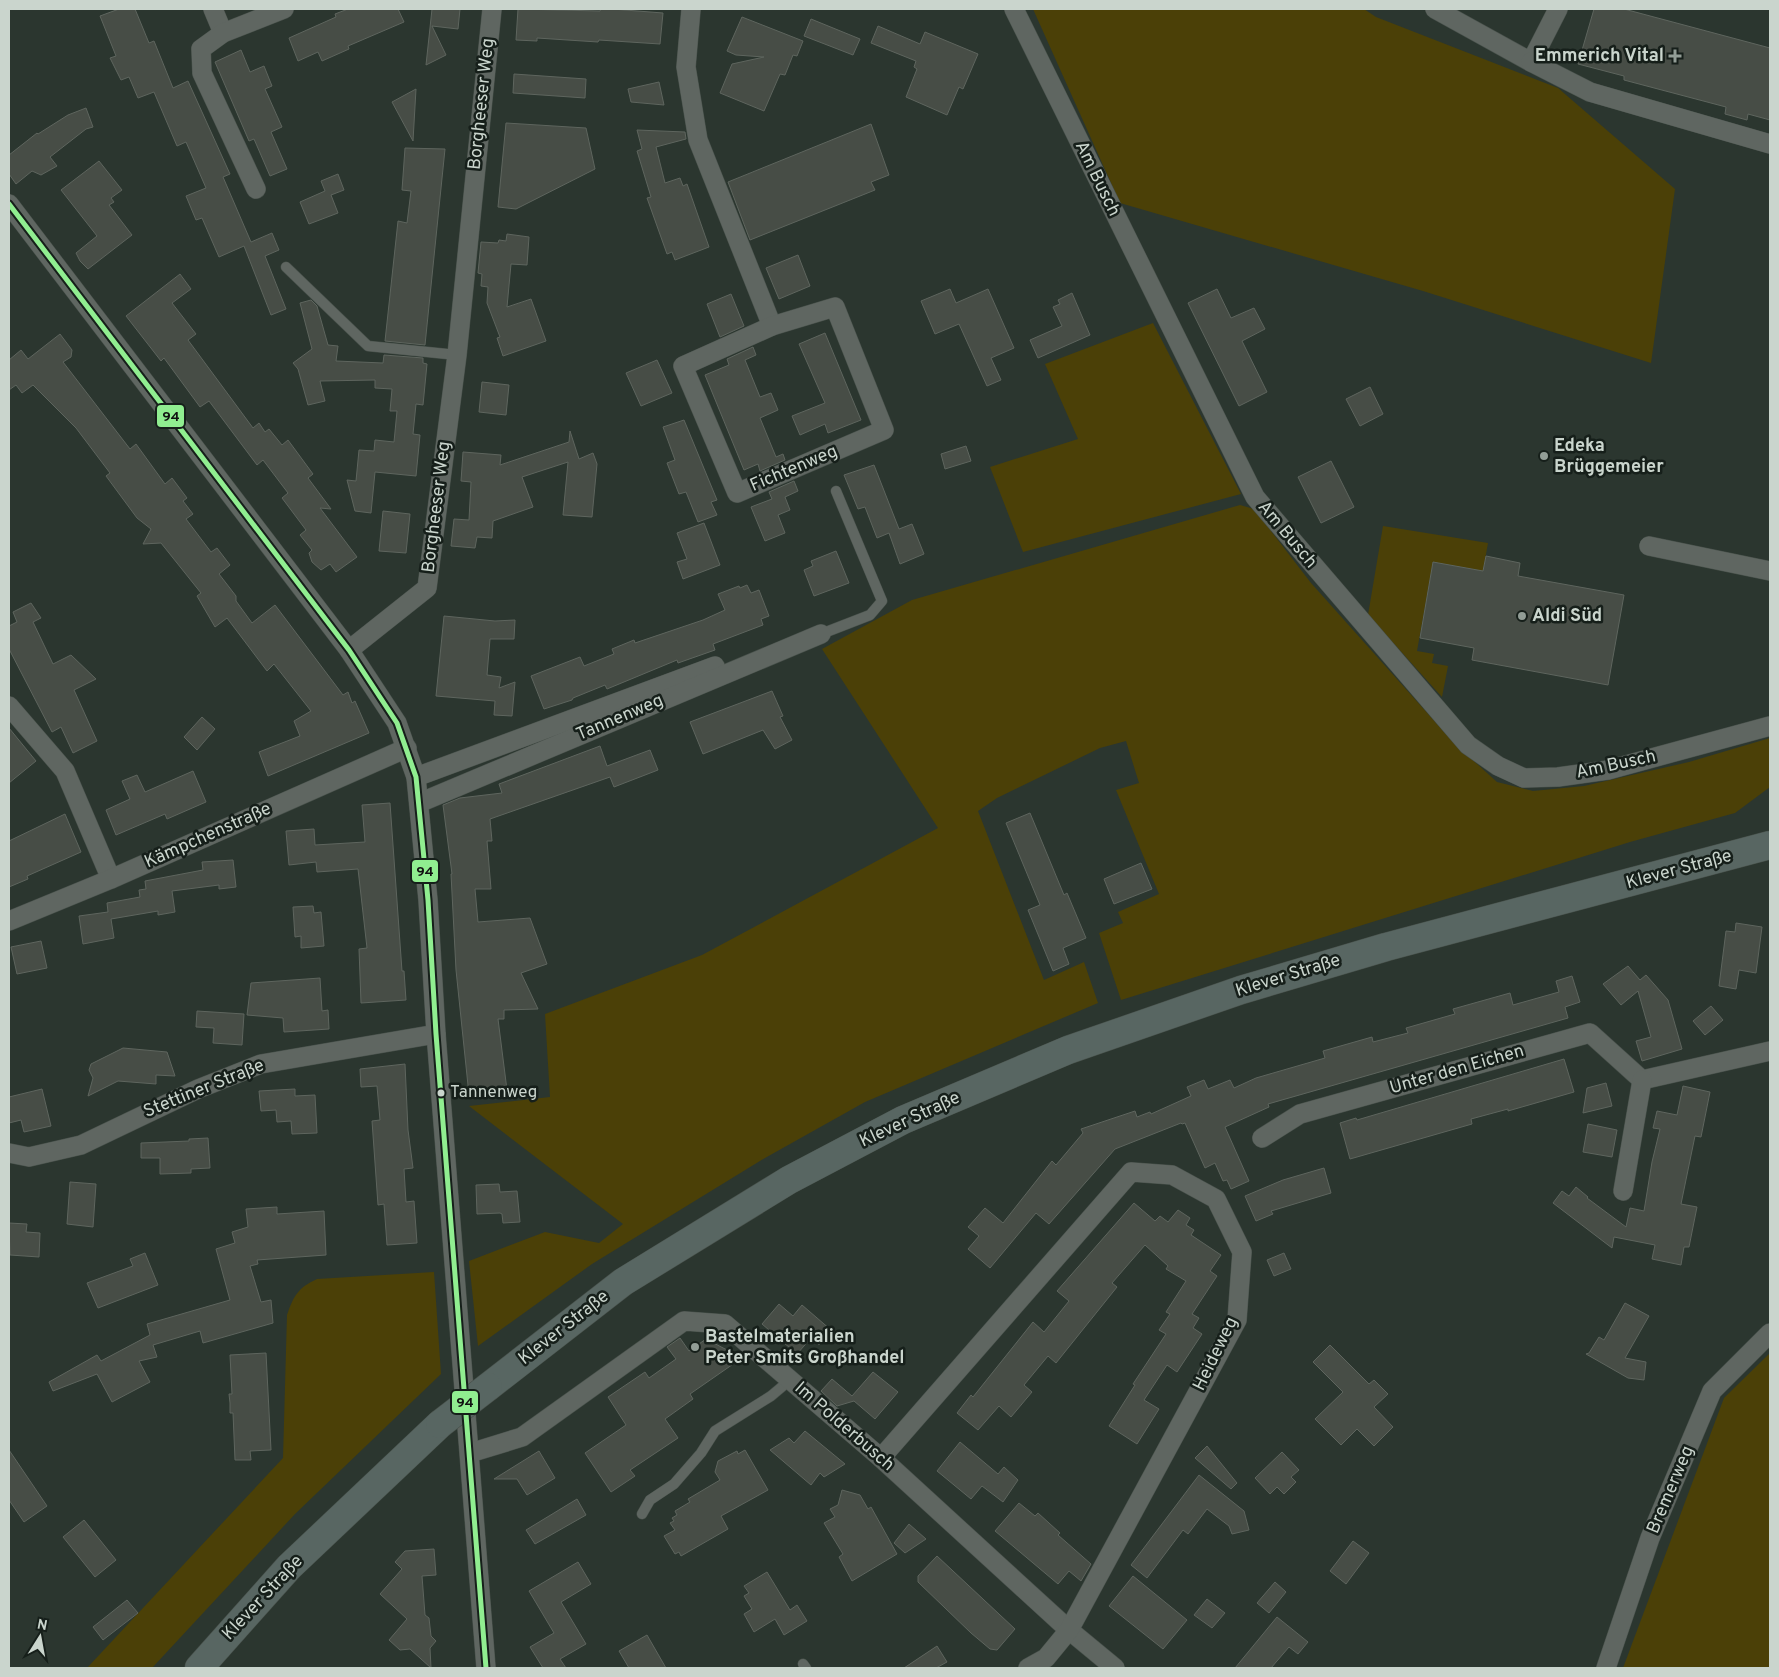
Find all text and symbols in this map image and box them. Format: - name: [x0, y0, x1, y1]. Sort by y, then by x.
- street label: Borgheeser Weg: [464, 37, 500, 171]
- place label: Emmerich Vital: [1535, 45, 1664, 68]
- marker: Emmerich Vital: [1668, 49, 1682, 63]
- street label: Am Busch: [1069, 138, 1125, 220]
- line badge: 94: [156, 404, 185, 428]
- text: 94: [162, 409, 180, 426]
- place label: Edeka Brüggemeier: [1554, 435, 1664, 479]
- street label: Borgheeser Weg: [418, 440, 456, 574]
- street label: Fichtenweg: [747, 440, 841, 498]
- marker: Edeka Brüggemeier: [1538, 450, 1550, 462]
- street label: Am Busch: [1252, 497, 1322, 573]
- place label: Aldi Süd: [1532, 605, 1602, 628]
- marker: Aldi Süd: [1516, 610, 1528, 622]
- street label: Tannenweg: [573, 689, 667, 747]
- street label: Am Busch: [1574, 745, 1658, 785]
- street label: Kämpchenstraße: [141, 798, 275, 874]
- street label: Klever Straße: [1624, 845, 1734, 895]
- line badge: 94: [411, 859, 439, 883]
- text: 94: [416, 864, 434, 881]
- street label: Klever Straße: [1233, 949, 1343, 1003]
- street label: Unter den Eichen: [1387, 1040, 1527, 1100]
- street label: Stettiner Straße: [140, 1054, 268, 1124]
- place label: Tannenweg: [450, 1082, 537, 1104]
- street label: Klever Straße: [856, 1087, 964, 1153]
- marker: Tannenweg: [436, 1088, 446, 1098]
- street label: Klever Straße: [514, 1286, 614, 1370]
- street label: Heideweg: [1188, 1313, 1244, 1395]
- place label: Bastelmaterialien Peter Smits Großhandel: [705, 1326, 905, 1370]
- marker: Bastelmaterialien Peter Smits Großhandel: [689, 1341, 701, 1353]
- street label: Im Polderbusch: [789, 1377, 899, 1477]
- line badge: 94: [451, 1390, 479, 1414]
- text: 94: [456, 1395, 474, 1412]
- street label: Bremerweg: [1642, 1442, 1700, 1538]
- street label: Klever Straße: [218, 1550, 308, 1646]
- north arrow: [15, 1612, 65, 1662]
- text: N: [36, 1616, 49, 1635]

